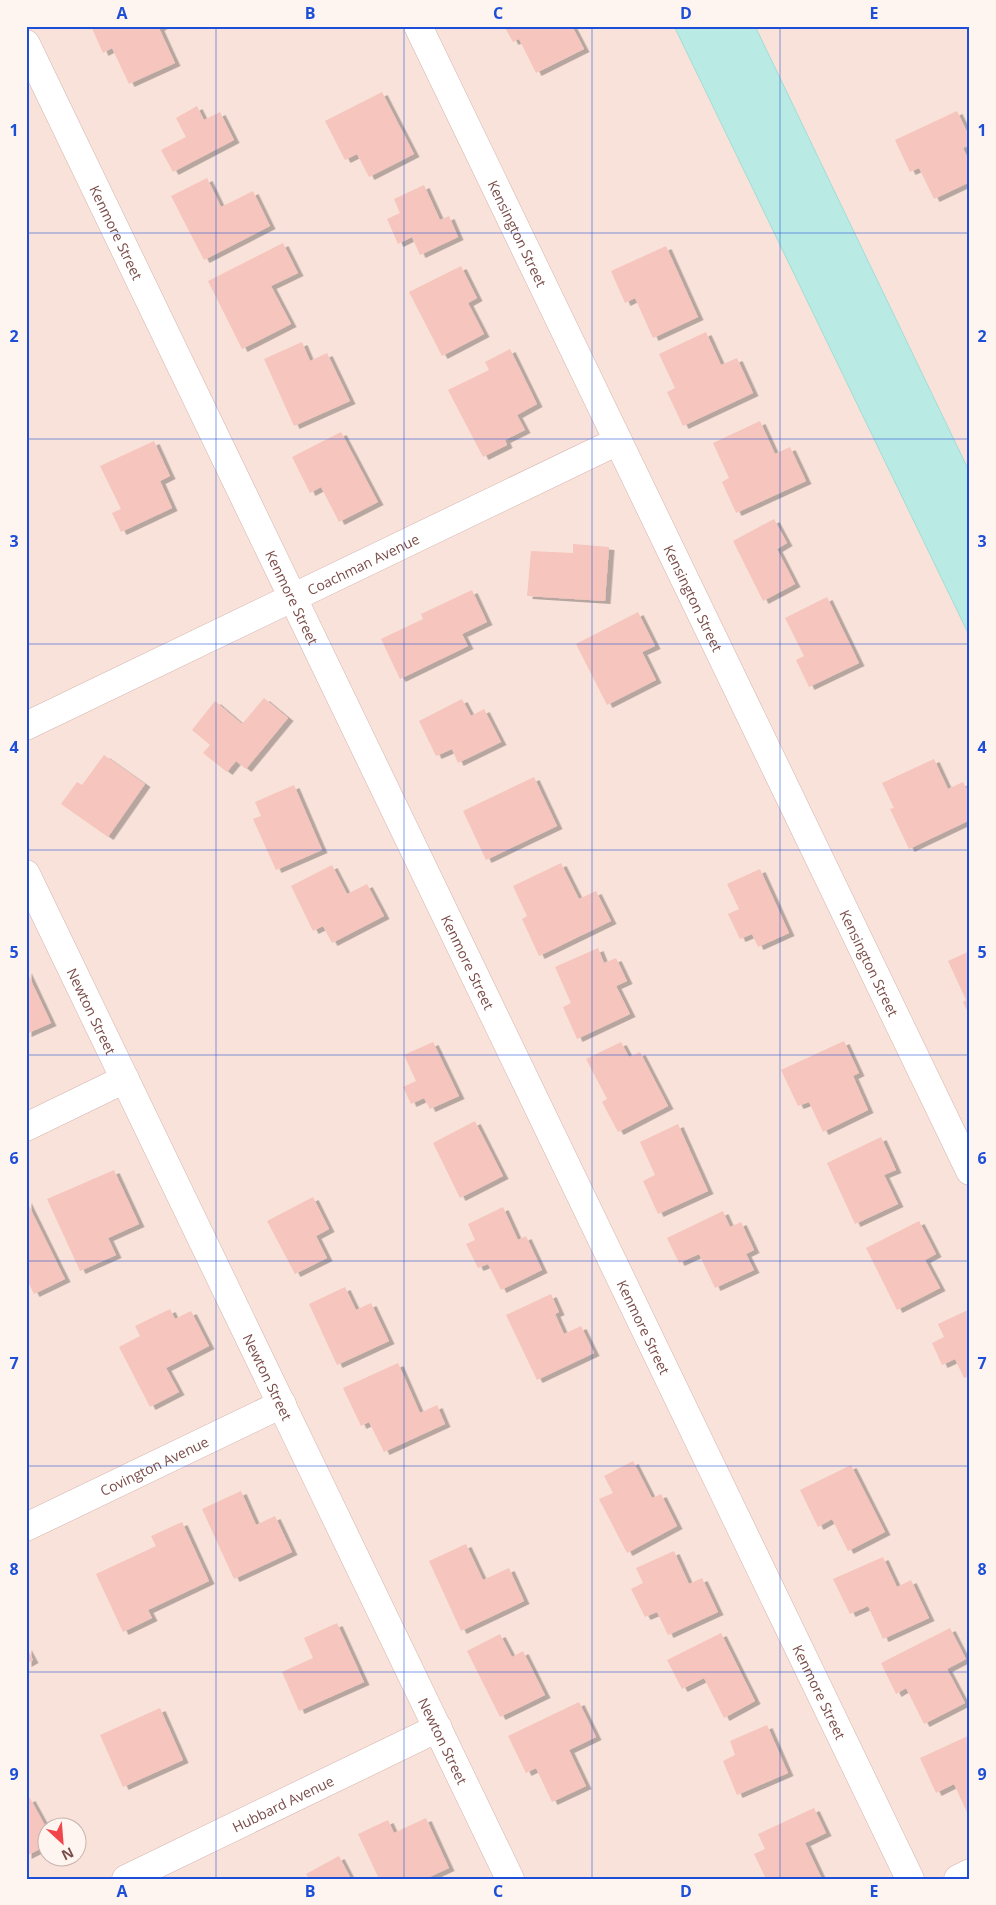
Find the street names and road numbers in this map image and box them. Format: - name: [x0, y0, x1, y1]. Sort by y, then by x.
- street label: Kensington Street: [484, 177, 552, 290]
- street label: Kenmore Street: [86, 182, 148, 283]
- street label: Coachman Avenue: [304, 529, 422, 599]
- street label: Kensington Street: [660, 541, 728, 655]
- street label: Kenmore Street: [262, 547, 323, 648]
- street label: Kensington Street: [836, 906, 903, 1019]
- street label: Kenmore Street: [437, 912, 499, 1012]
- street label: Newton Street: [63, 964, 121, 1057]
- street label: Kenmore Street: [613, 1276, 675, 1377]
- street label: Newton Street: [239, 1330, 297, 1423]
- street label: Covington Avenue: [96, 1431, 212, 1500]
- street label: Kenmore Street: [789, 1641, 851, 1742]
- street label: Newton Street: [414, 1694, 472, 1787]
- street label: Hubbard Avenue: [229, 1771, 337, 1836]

